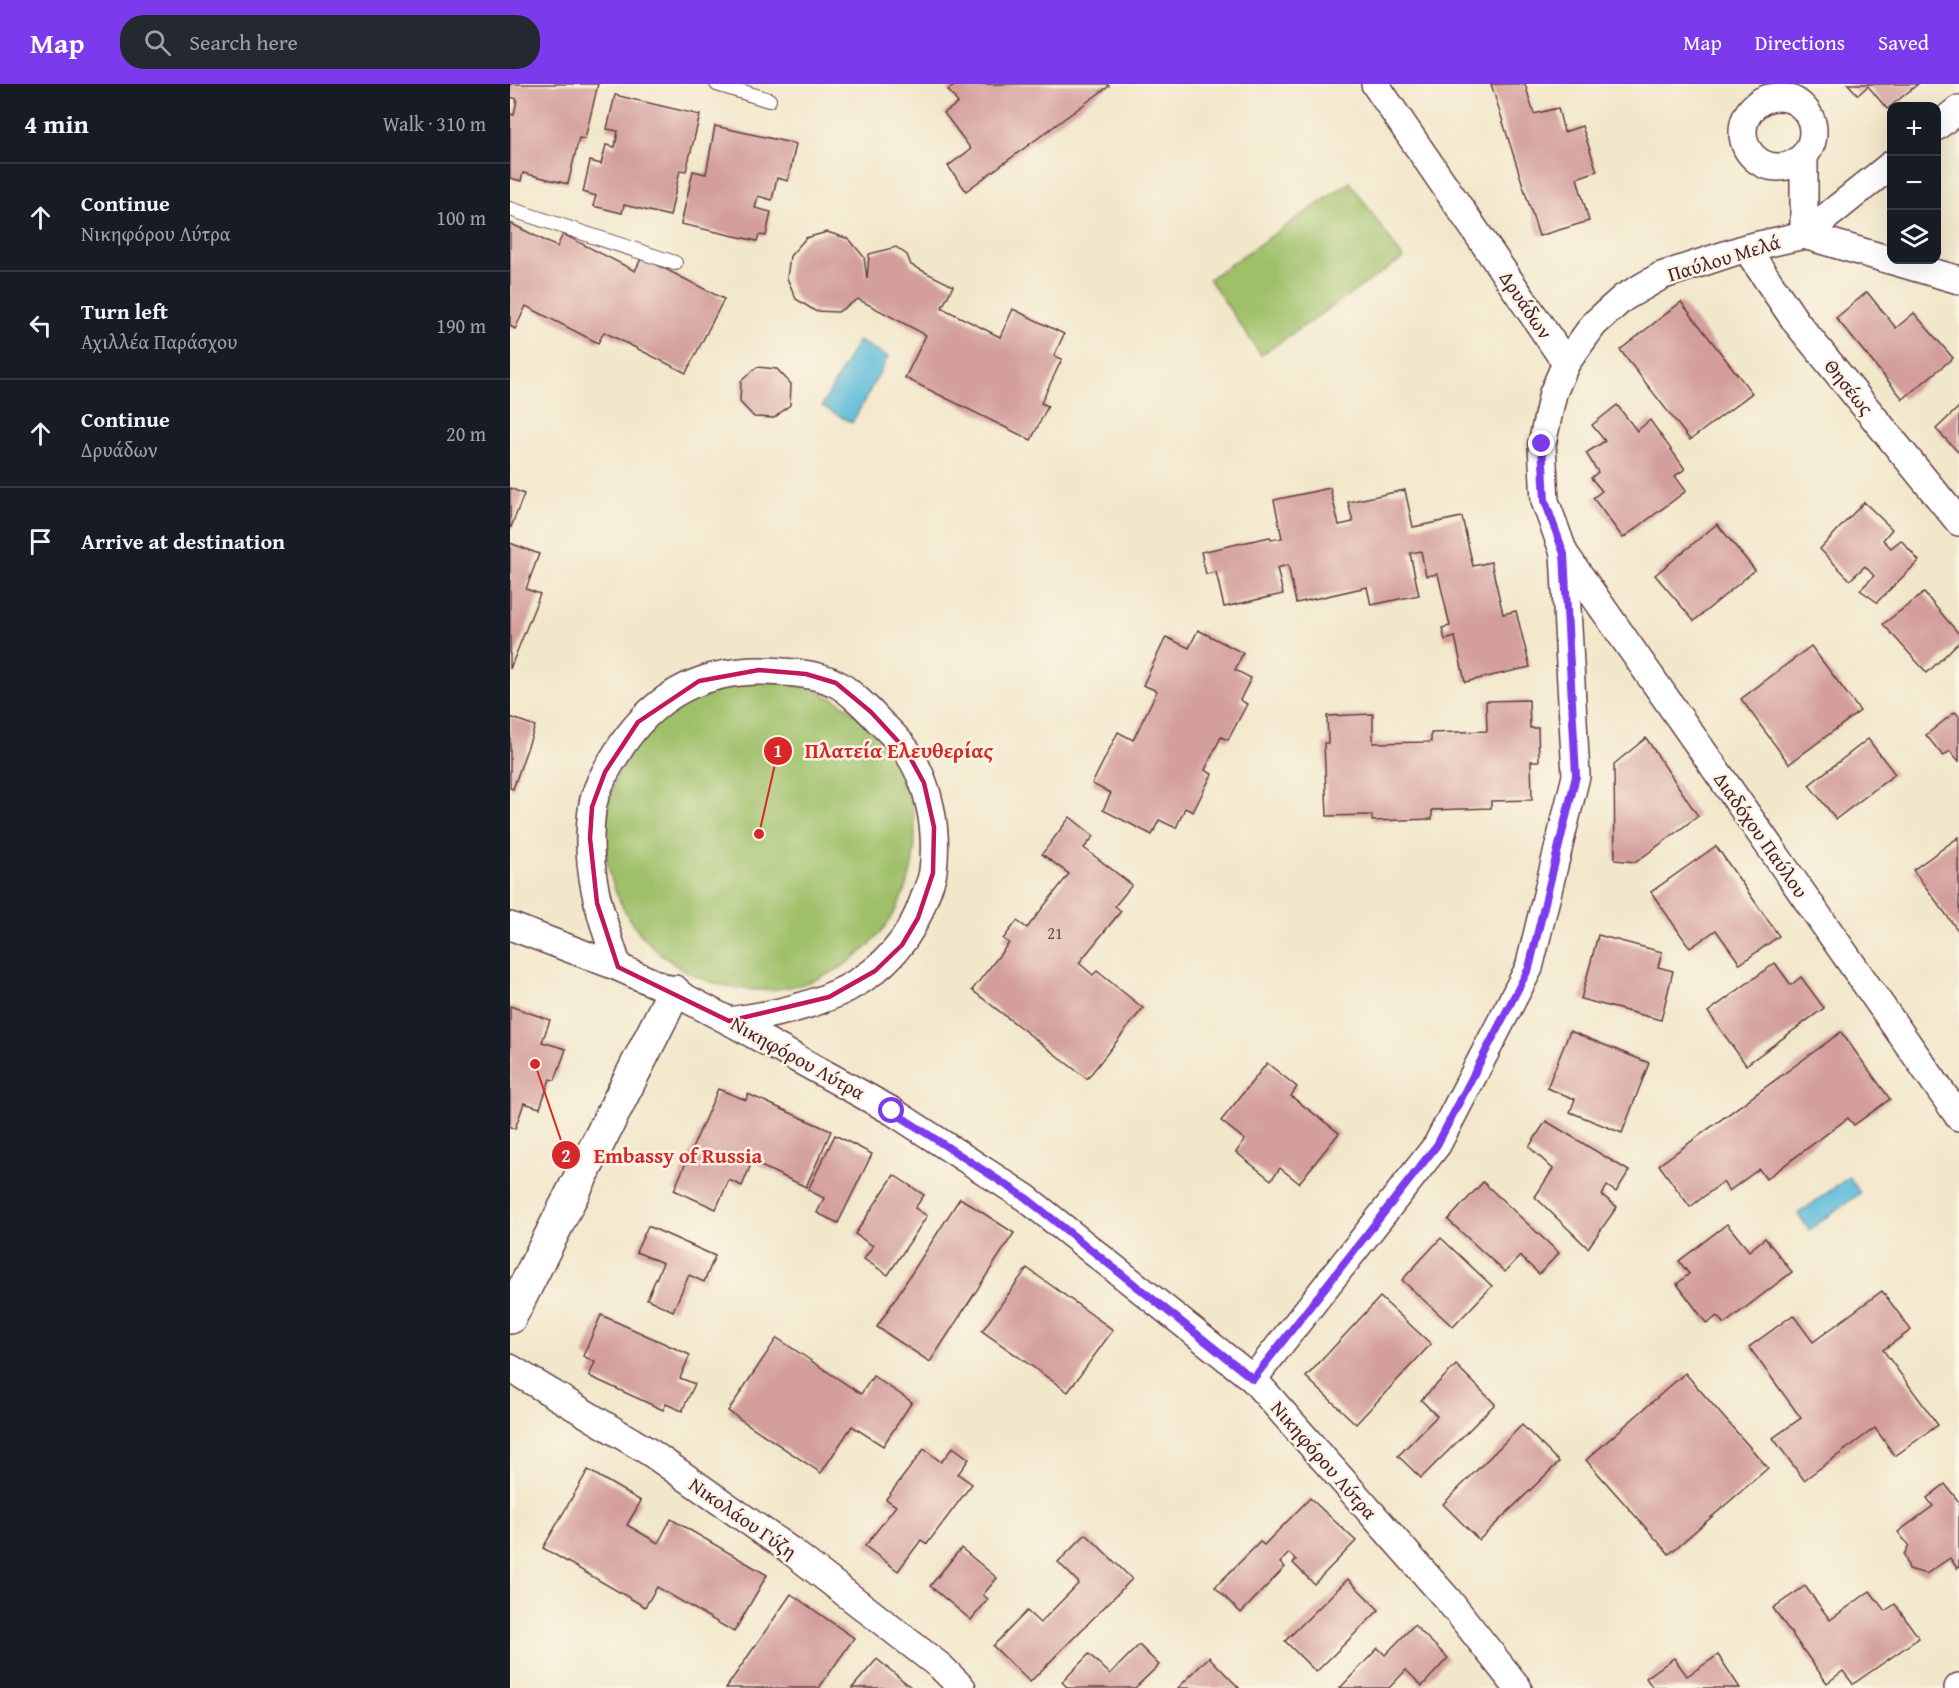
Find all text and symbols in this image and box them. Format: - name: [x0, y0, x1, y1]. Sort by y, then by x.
- search box: [120, 15, 540, 69]
- text: Map: [30, 22, 84, 63]
- icon: search: [141, 26, 174, 59]
- text: Search here: [189, 26, 298, 58]
- text: Map: [1683, 27, 1722, 58]
- text: Directions: [1755, 27, 1845, 58]
- text: Saved: [1878, 27, 1929, 58]
- map controls: [1887, 102, 1941, 264]
- button: +: [1887, 102, 1941, 156]
- text: 4 min: [24, 104, 89, 143]
- text: Walk · 310 m: [383, 109, 486, 138]
- button: −: [1887, 156, 1941, 210]
- text: Continue: [81, 187, 170, 219]
- icon: ahead: [24, 201, 57, 234]
- text: 100 m: [436, 203, 486, 232]
- button: layers: [1887, 210, 1941, 264]
- text: Νικηφόρου Λύτρα: [81, 219, 231, 248]
- street label: Παύλου Μελά: [1664, 227, 1784, 288]
- street label: Δρυάδων: [1493, 265, 1560, 345]
- text: Turn left: [81, 295, 168, 327]
- icon: left: [24, 309, 57, 342]
- text: 190 m: [436, 311, 486, 340]
- text: Αχιλλέα Παράσχου: [81, 327, 237, 356]
- street label: Θησέως: [1818, 352, 1881, 421]
- text: Continue: [81, 403, 170, 435]
- icon: ahead: [24, 417, 57, 450]
- text: 20 m: [446, 419, 486, 448]
- route end: [1528, 430, 1554, 456]
- text: Δρυάδων: [81, 435, 158, 464]
- icon: arrive: [24, 525, 57, 558]
- text: Arrive at destination: [81, 525, 285, 557]
- callout: Πλατεία Ελευθερίας: [763, 731, 1005, 770]
- text: Πλατεία Ελευθερίας: [805, 735, 993, 766]
- text: 1: [773, 737, 783, 764]
- street label: Διαδόχου Παύλου: [1707, 766, 1816, 903]
- house number: 21: [1047, 921, 1063, 945]
- street label: Νικηφόρου Λύτρα: [726, 1009, 871, 1107]
- route start: [878, 1097, 904, 1123]
- callout: Embassy of Russia: [551, 1136, 774, 1175]
- text: Embassy of Russia: [594, 1140, 762, 1171]
- text: 2: [561, 1142, 571, 1169]
- street label: Νικηφόρου Λύτρα: [1264, 1394, 1384, 1526]
- street label: Νικολάου Γύζη: [683, 1470, 803, 1566]

